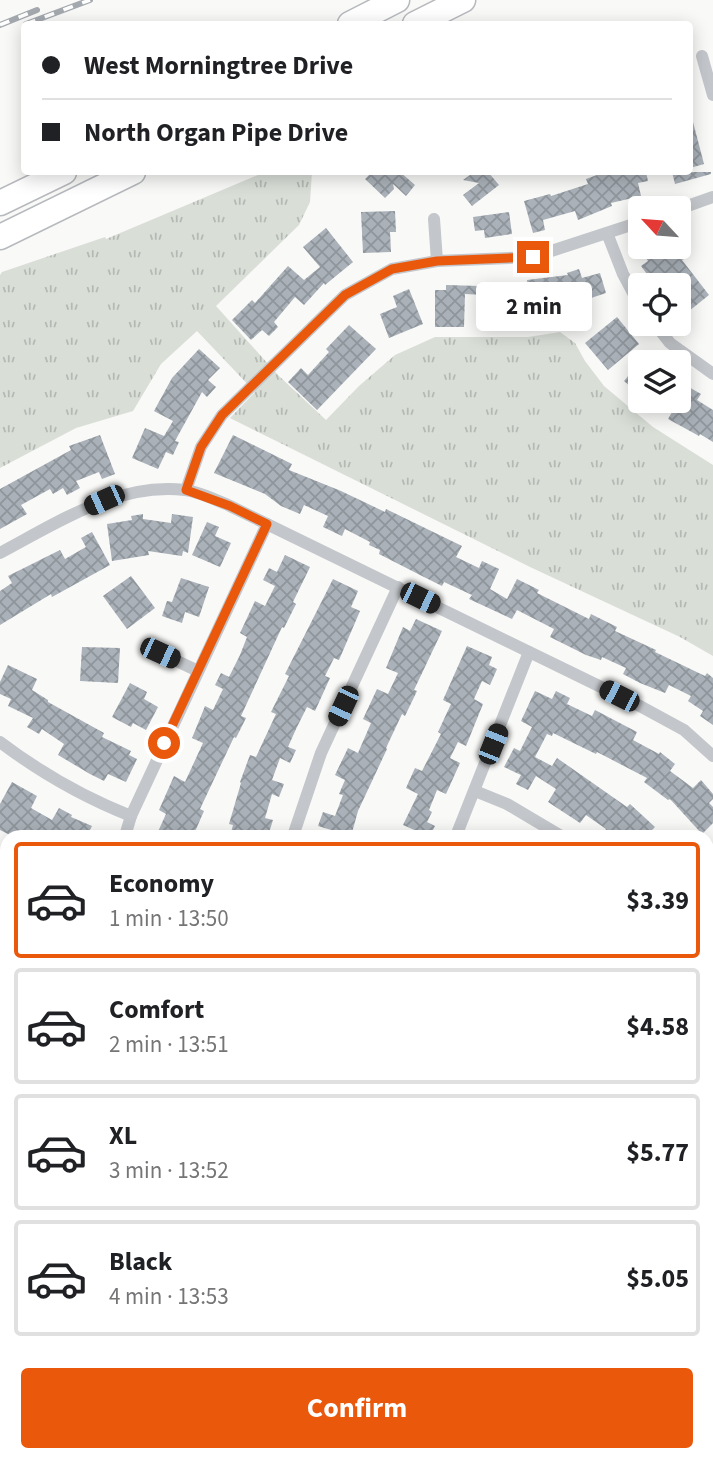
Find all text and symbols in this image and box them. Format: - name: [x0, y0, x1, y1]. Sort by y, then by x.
- text: West Morningtree Drive: [84, 47, 353, 84]
- text: North Organ Pipe Drive: [84, 114, 348, 151]
- north arrow: [628, 196, 691, 259]
- map controls: [628, 196, 691, 413]
- route end: [517, 241, 549, 273]
- button: locate: [628, 273, 691, 336]
- callout: 2 min: [475, 282, 591, 330]
- text: 2 min: [506, 290, 562, 323]
- button: layers: [628, 350, 691, 413]
- car: [81, 482, 128, 518]
- car: [397, 579, 444, 617]
- car: [137, 635, 184, 671]
- car: [596, 677, 643, 715]
- car: [325, 683, 362, 729]
- car: [476, 721, 511, 767]
- route start: [148, 727, 180, 759]
- text: Economy: [109, 865, 214, 902]
- icon: car: [25, 869, 88, 932]
- text: $3.39: [626, 882, 689, 919]
- text: 1 min · 13:50: [109, 902, 229, 935]
- text: Comfort: [109, 991, 204, 1028]
- icon: car: [25, 995, 88, 1058]
- text: $4.58: [626, 1008, 689, 1045]
- text: 2 min · 13:51: [109, 1028, 229, 1061]
- text: XL: [109, 1117, 137, 1154]
- icon: car: [25, 1121, 88, 1184]
- text: $5.77: [626, 1134, 689, 1171]
- text: 3 min · 13:52: [109, 1154, 229, 1187]
- text: Black: [109, 1243, 172, 1280]
- icon: car: [25, 1247, 88, 1310]
- text: $5.05: [626, 1260, 689, 1297]
- text: 4 min · 13:53: [109, 1280, 229, 1313]
- button: Confirm: [21, 1368, 693, 1448]

